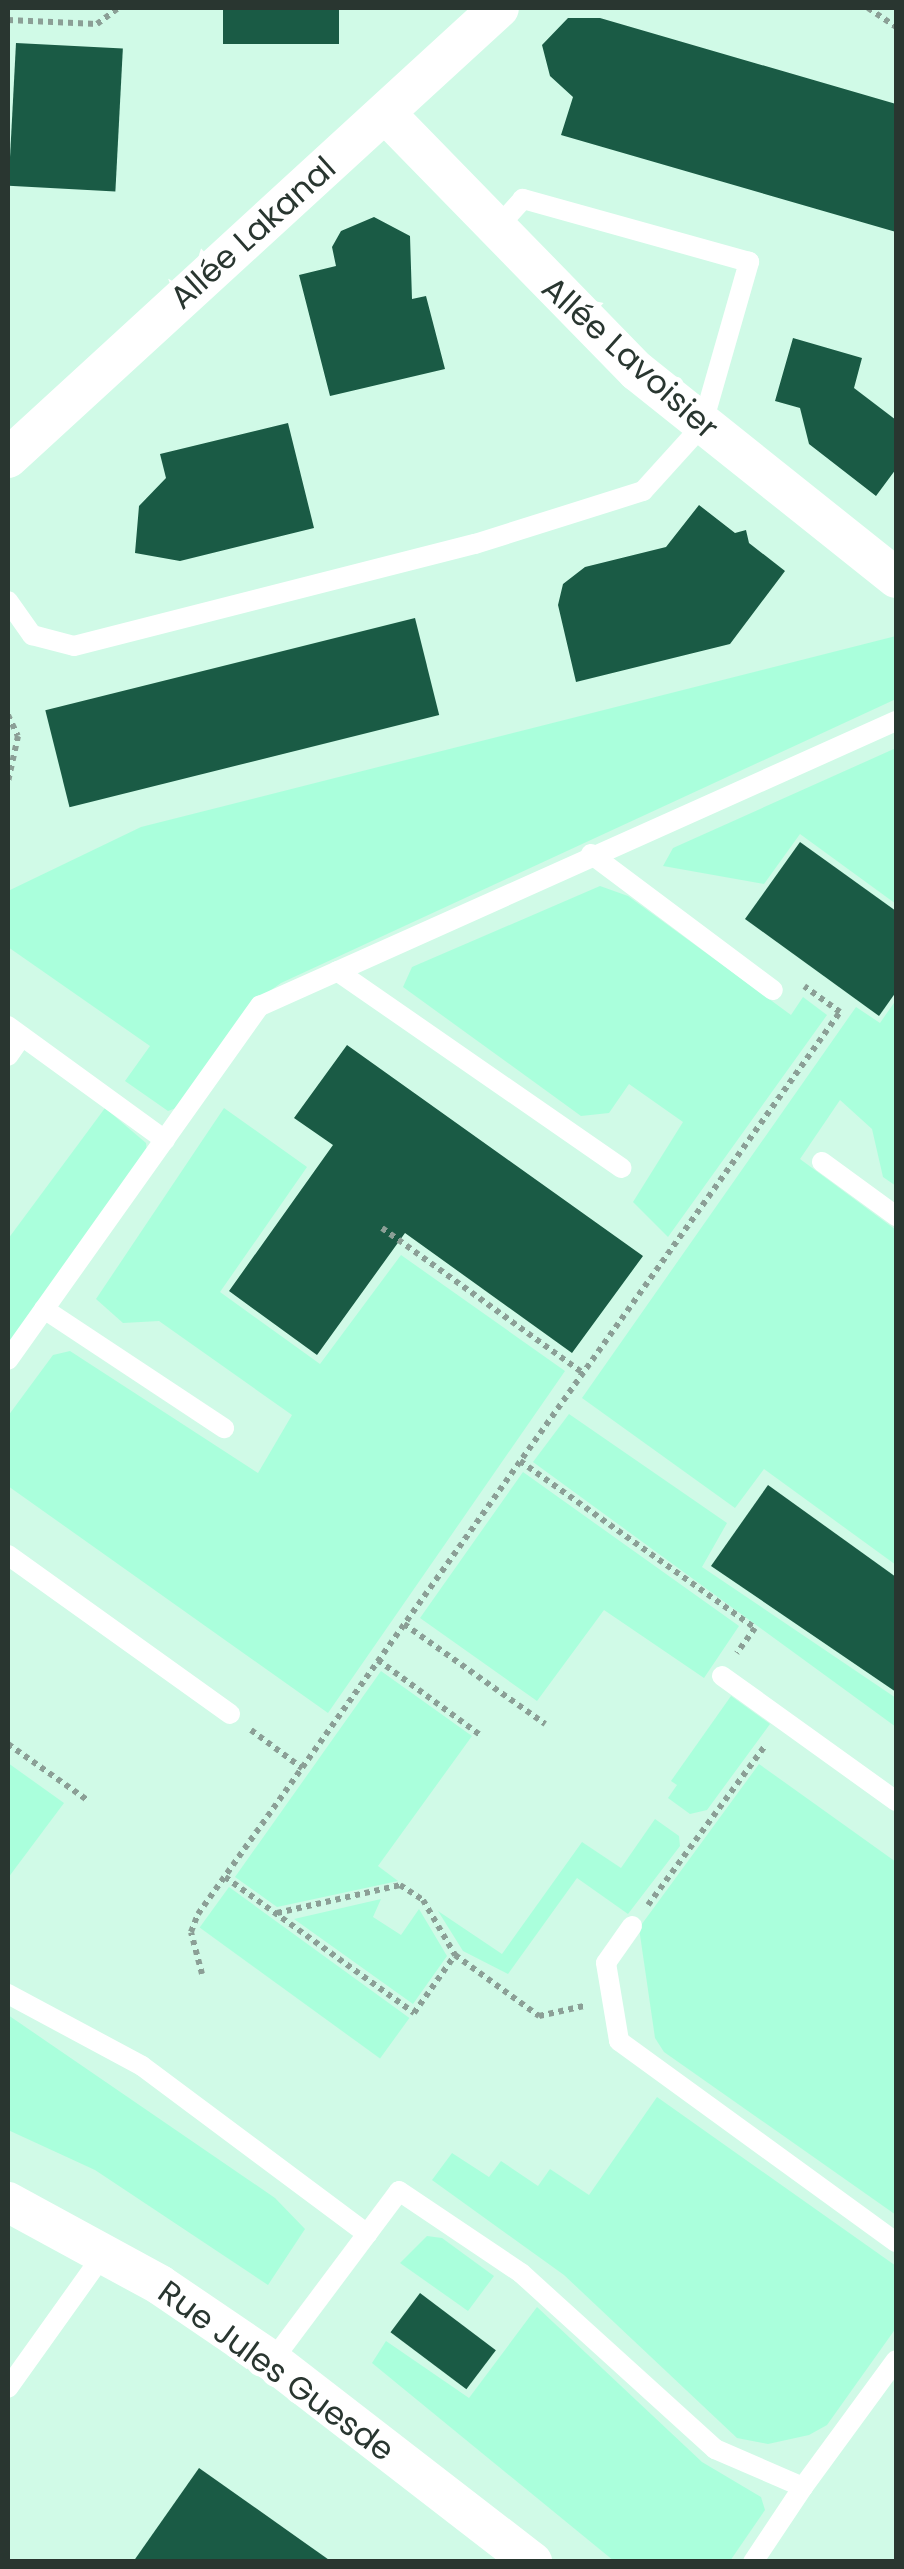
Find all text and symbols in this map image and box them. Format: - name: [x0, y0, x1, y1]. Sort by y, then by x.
- street label: Allée Lakanal: [162, 149, 344, 317]
- street label: Allée Lavoisier: [534, 269, 726, 447]
- street label: Rue Jules Guesde: [151, 2273, 401, 2469]

